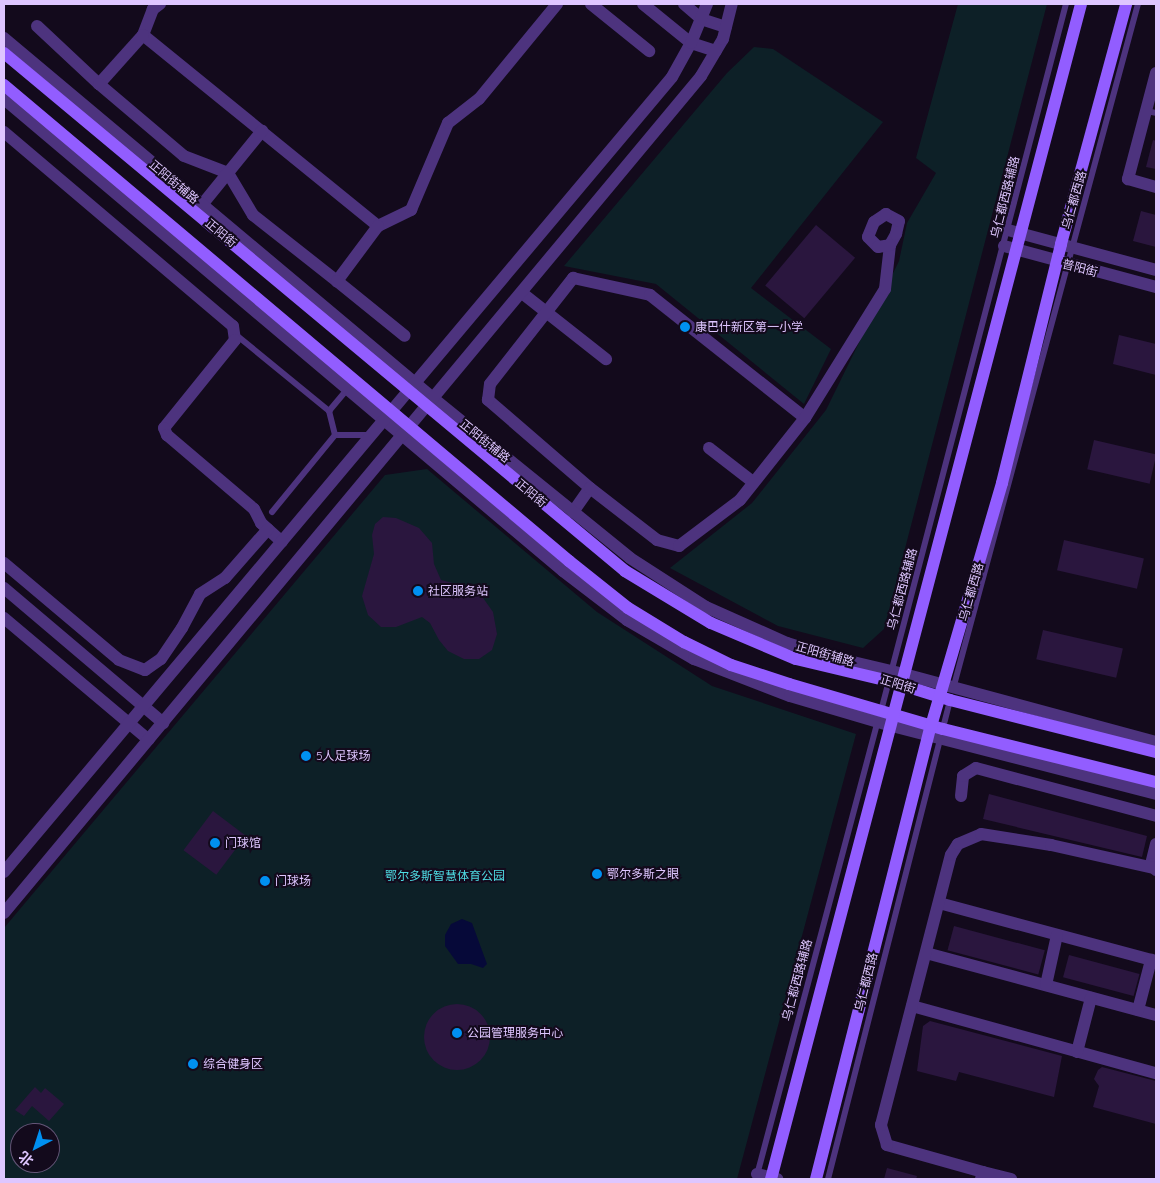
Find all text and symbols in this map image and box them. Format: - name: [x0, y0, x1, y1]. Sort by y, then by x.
- street label: 乌仁都西路辅路: [988, 155, 1022, 239]
- street label: 正阳街辅路: [146, 157, 202, 207]
- street label: 乌仁都西路: [1059, 169, 1089, 231]
- street label: 正阳街: [203, 216, 239, 250]
- street label: 普阳街: [1061, 257, 1099, 279]
- place label: 康巴什新区第一小学: [695, 320, 803, 334]
- marker: 康巴什新区第一小学: [679, 321, 691, 333]
- street label: 正阳街辅路: [457, 417, 513, 465]
- street label: 正阳街: [513, 476, 549, 510]
- street label: 乌仁都西路辅路: [884, 547, 920, 631]
- street label: 乌仁都西路: [956, 561, 986, 623]
- place label: 社区服务站: [428, 584, 488, 598]
- marker: 社区服务站: [412, 585, 424, 597]
- street label: 正阳街辅路: [794, 639, 856, 669]
- street label: 正阳街: [879, 672, 917, 696]
- place label: 5人足球场: [316, 749, 371, 763]
- marker: 5人足球场: [300, 750, 312, 762]
- place label: 门球馆: [225, 836, 261, 850]
- marker: 门球馆: [209, 837, 221, 849]
- place label: 鄂尔多斯之眼: [607, 867, 679, 881]
- marker: 鄂尔多斯之眼: [591, 868, 603, 880]
- park label: 鄂尔多斯智慧体育公园: [385, 869, 505, 883]
- place label: 门球场: [275, 874, 311, 888]
- marker: 门球场: [259, 875, 271, 887]
- street label: 乌仁都西路辅路: [779, 938, 815, 1022]
- street label: 乌仁都西路: [852, 951, 880, 1013]
- place label: 公园管理服务中心: [467, 1026, 563, 1040]
- marker: 公园管理服务中心: [451, 1027, 463, 1039]
- place label: 综合健身区: [203, 1057, 263, 1071]
- marker: 综合健身区: [187, 1058, 199, 1070]
- north arrow: [10, 1123, 60, 1173]
- text: 北: [15, 1147, 37, 1170]

